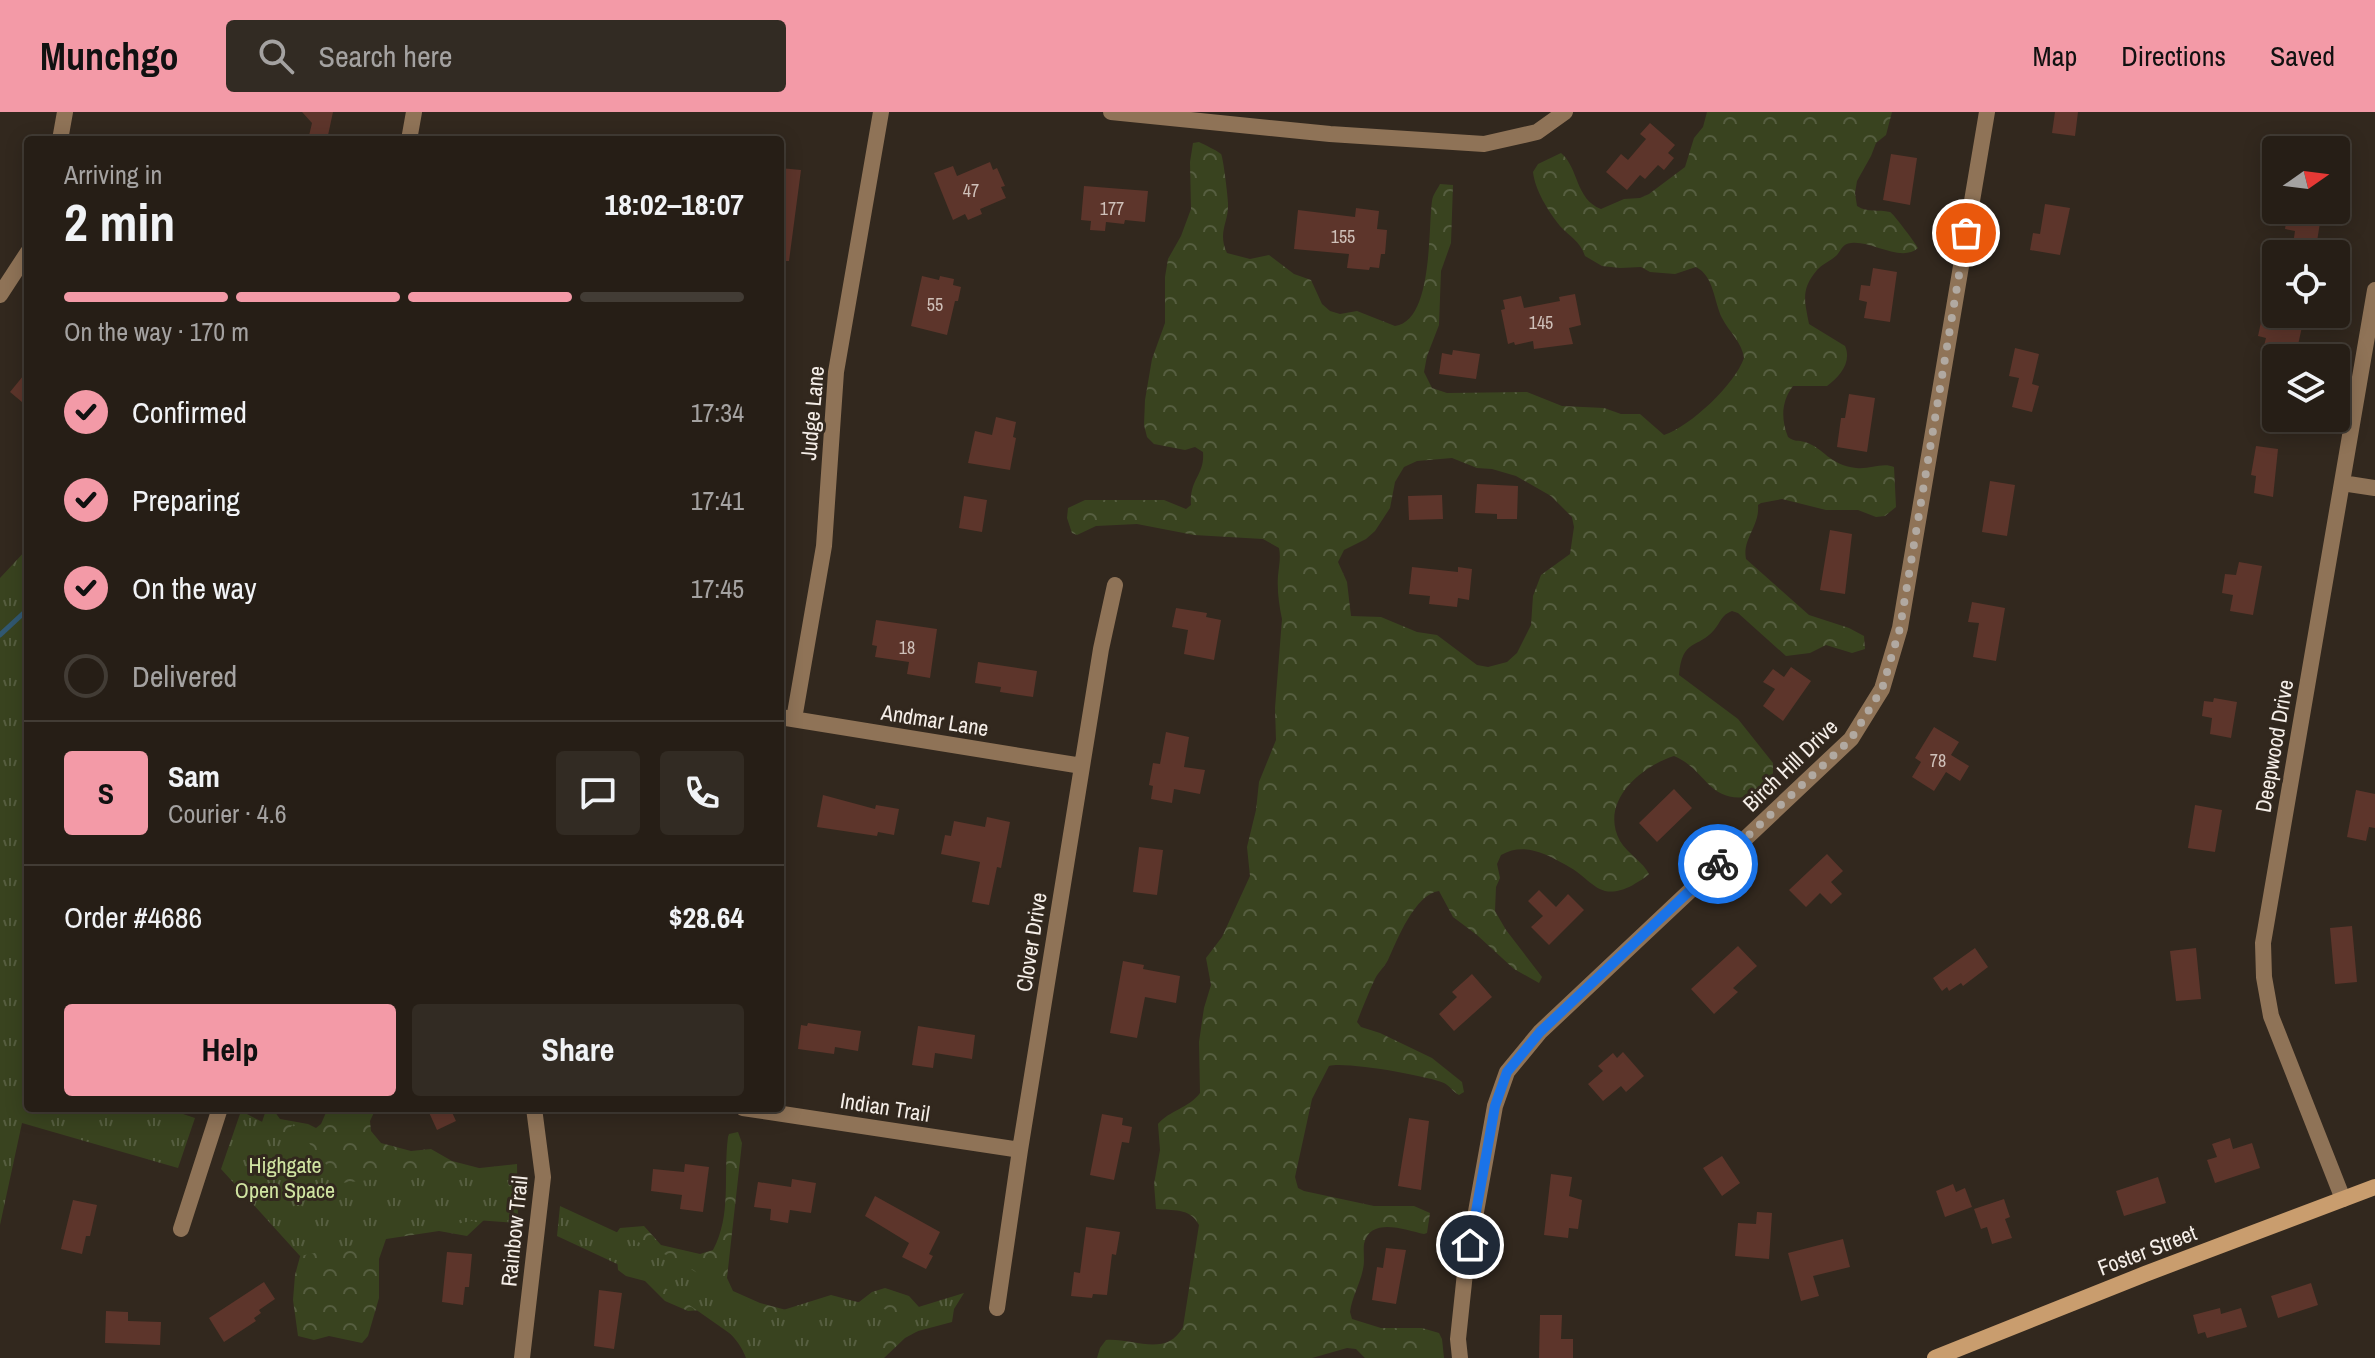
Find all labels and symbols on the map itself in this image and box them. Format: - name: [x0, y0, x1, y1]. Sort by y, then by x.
- north arrow: [2262, 136, 2350, 224]
- house number: 47: [963, 178, 979, 203]
- house number: 177: [1100, 196, 1124, 221]
- pin: [1932, 199, 2000, 267]
- house number: 155: [1331, 224, 1355, 249]
- house number: 55: [927, 292, 943, 317]
- house number: 145: [1529, 310, 1553, 335]
- street label: Judge Lane: [793, 365, 831, 461]
- house number: 18: [899, 635, 915, 660]
- street label: Deepwood Drive: [2248, 677, 2300, 815]
- street label: Andmar Lane: [878, 697, 991, 743]
- street label: Birch Hill Drive: [1736, 712, 1844, 818]
- house number: 78: [1930, 748, 1946, 773]
- courier: [1678, 824, 1758, 904]
- street label: Clover Drive: [1008, 890, 1054, 994]
- street label: Indian Trail: [838, 1085, 932, 1129]
- park label: Highgate Open Space: [235, 1150, 335, 1205]
- street label: Rainbow Trail: [493, 1174, 535, 1288]
- pin: [1436, 1211, 1504, 1279]
- street label: Foster Street: [2093, 1217, 2201, 1283]

